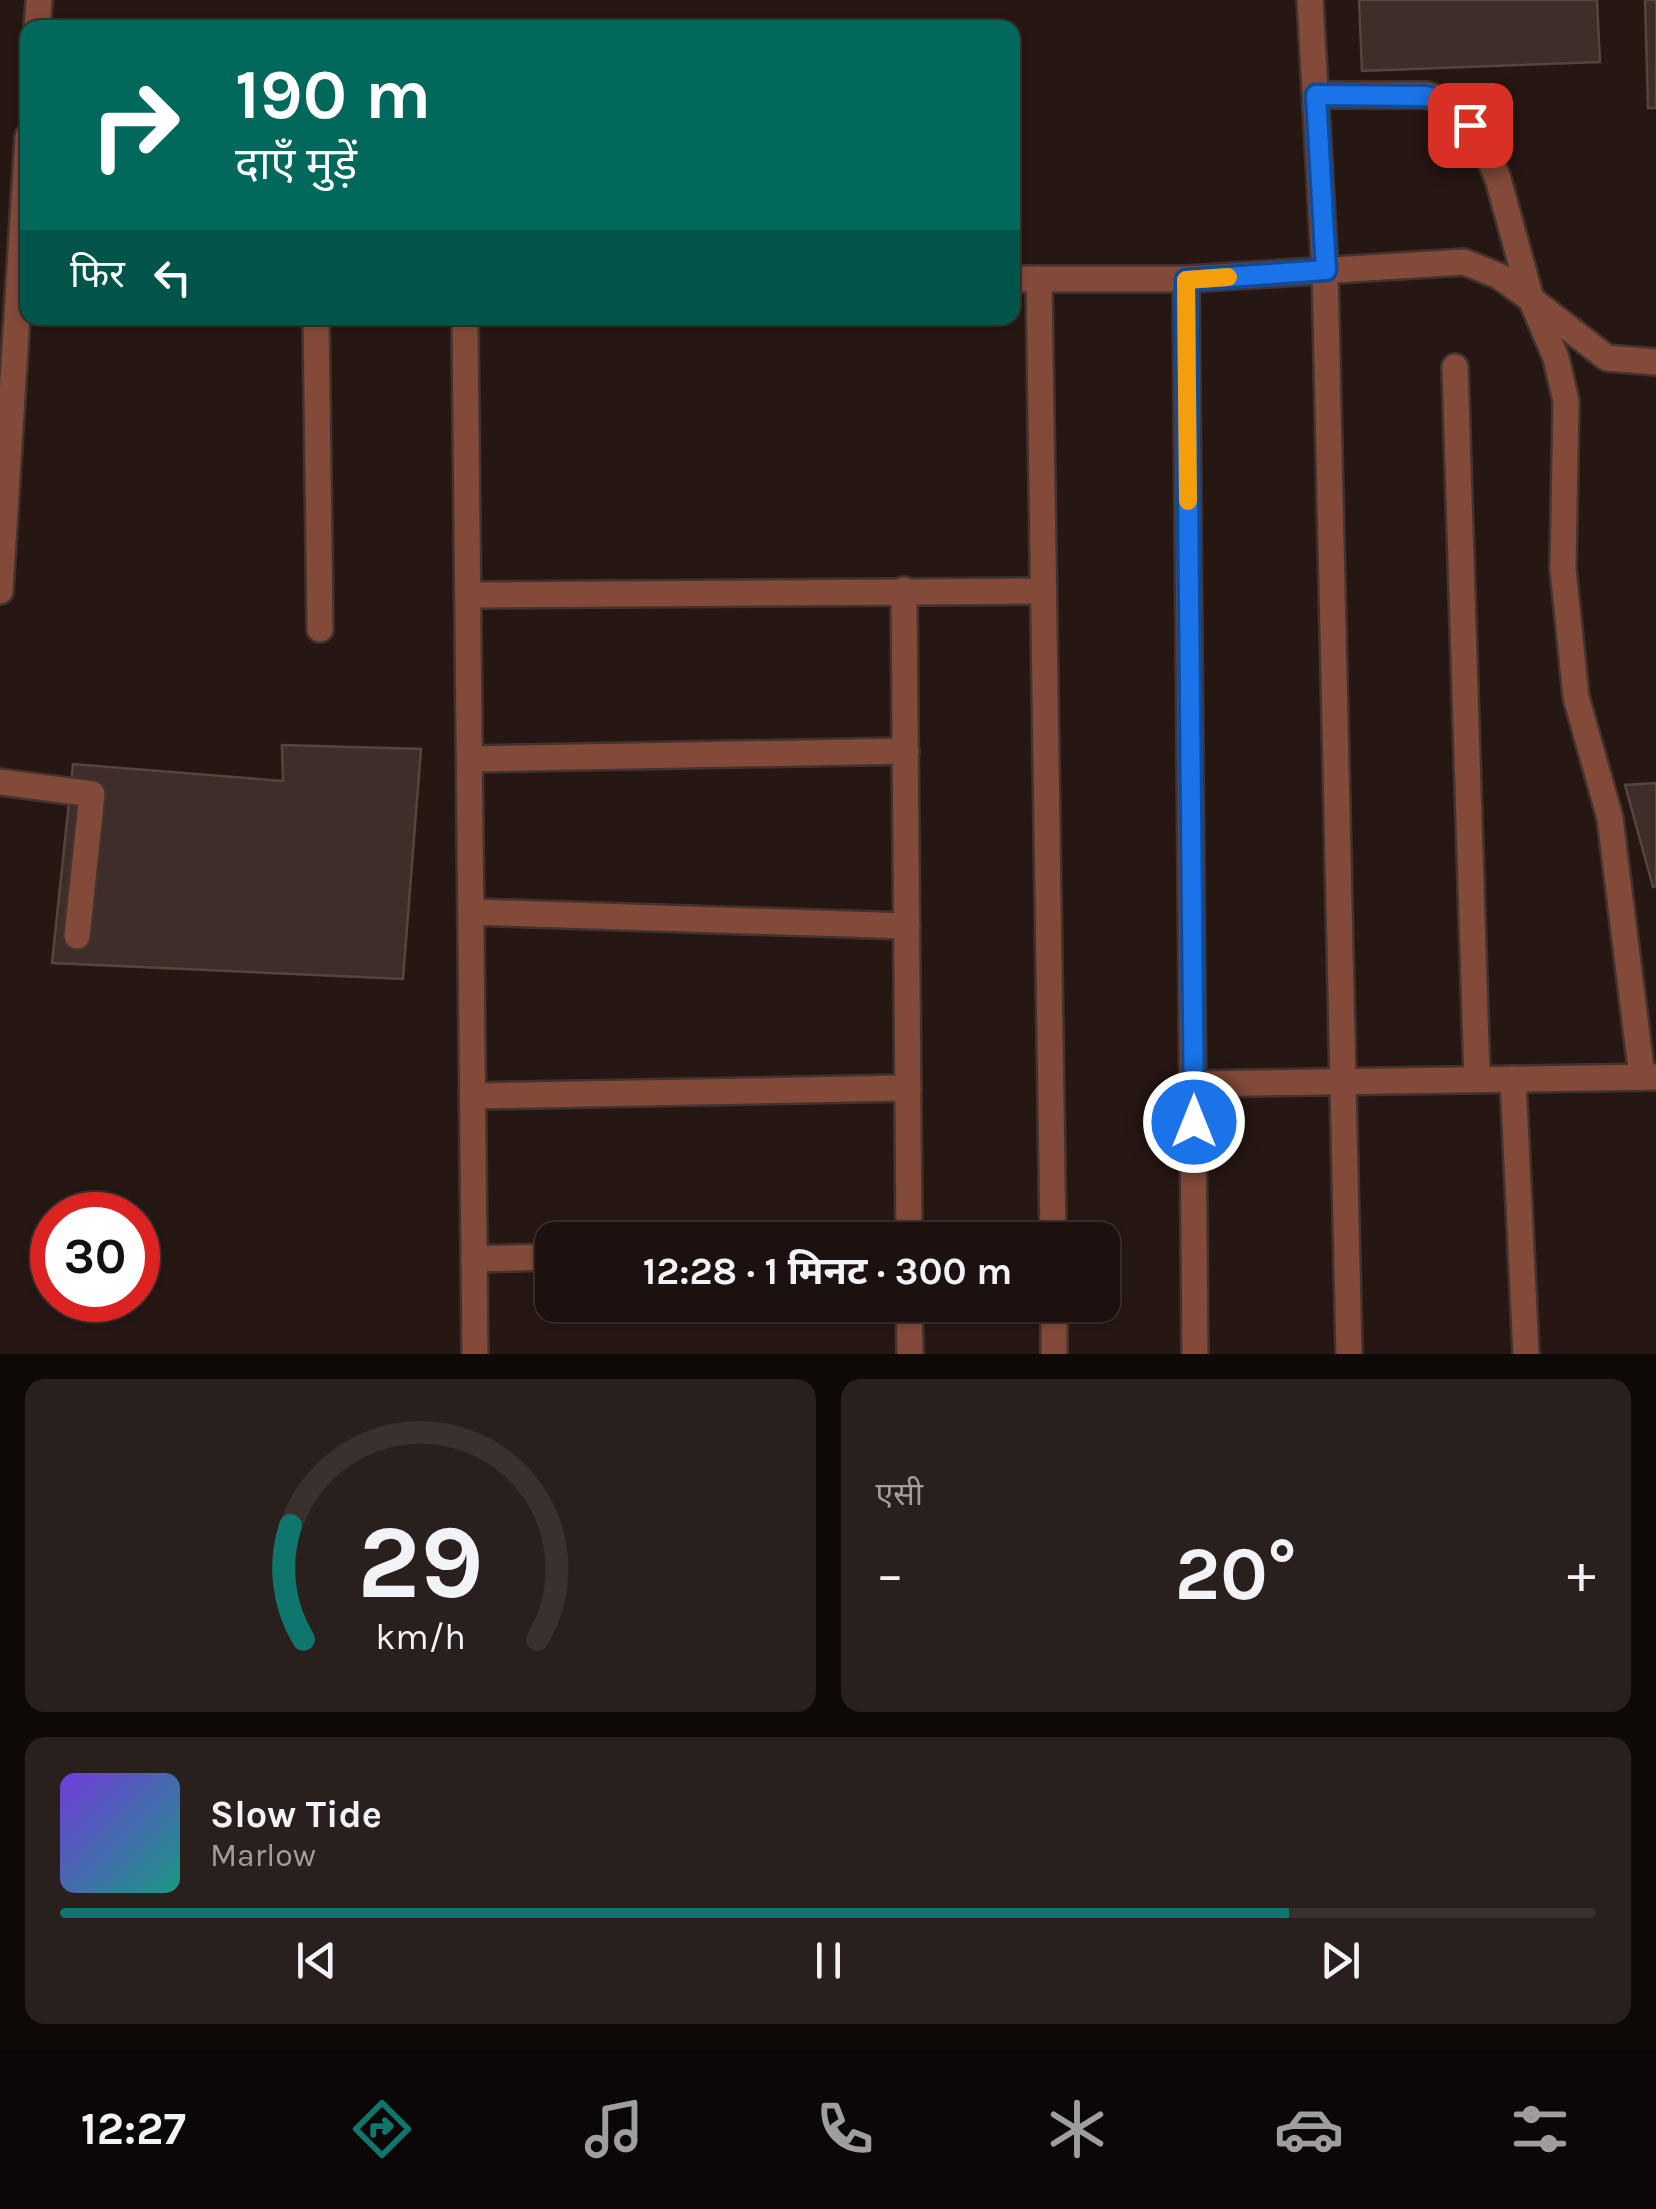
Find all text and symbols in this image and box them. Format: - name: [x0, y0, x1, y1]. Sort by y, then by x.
- text: 190 m: [235, 54, 431, 136]
- icon: right: [70, 60, 200, 190]
- pin: [1428, 83, 1513, 168]
- icon: arrive: [1443, 98, 1498, 153]
- text: दाएँ मुड़ें: [235, 138, 357, 190]
- icon: left: [145, 250, 200, 305]
- text: फिर: [70, 252, 125, 297]
- position arrow: [1142, 1070, 1246, 1174]
- speed limit sign: 30: [30, 1192, 160, 1322]
- text: 12:28 · 1 मिनट · 300 m: [643, 1249, 1012, 1294]
- text: एसी: [876, 1476, 923, 1513]
- text: 29: [357, 1502, 483, 1623]
- text: 20°: [1175, 1530, 1297, 1618]
- text: −: [876, 1542, 904, 1606]
- text: +: [1567, 1542, 1596, 1606]
- text: km/h: [375, 1616, 466, 1658]
- text: Slow Tide: [210, 1792, 382, 1837]
- text: Marlow: [210, 1837, 316, 1874]
- icon: previous: [289, 1933, 344, 1988]
- icon: pause: [801, 1933, 856, 1988]
- icon: next: [1313, 1933, 1368, 1988]
- icon: directions: [347, 2094, 417, 2164]
- icon: music: [579, 2094, 649, 2164]
- icon: phone: [810, 2094, 880, 2164]
- icon: climate: [1042, 2094, 1112, 2164]
- icon: car: [1274, 2094, 1344, 2164]
- icon: filters: [1505, 2094, 1575, 2164]
- text: 12:27: [81, 2103, 186, 2155]

